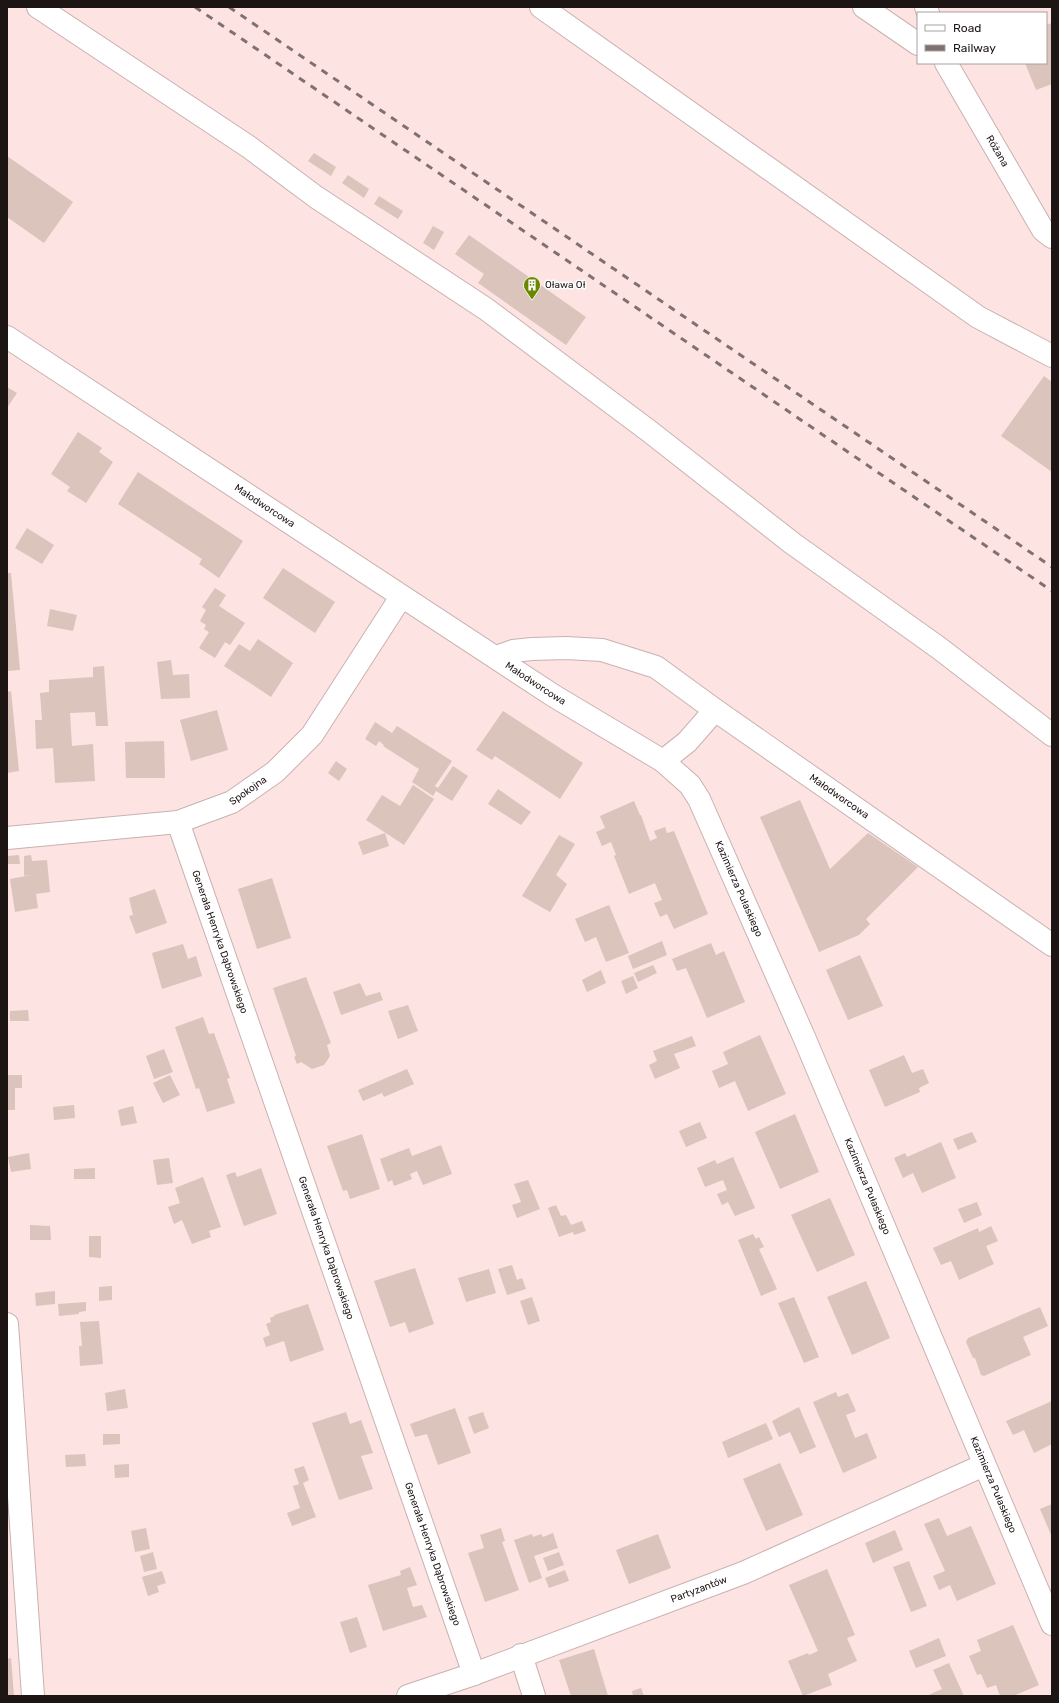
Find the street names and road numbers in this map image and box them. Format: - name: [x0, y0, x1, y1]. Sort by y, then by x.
- street label: Różana: [983, 133, 1011, 169]
- street label: Małodworcowa: [232, 482, 297, 530]
- street label: Małodworcowa: [503, 660, 568, 708]
- street label: Małodworcowa: [807, 772, 871, 821]
- street label: Spokojna: [227, 774, 269, 808]
- street label: Kazimierza Pułaskiego: [712, 839, 765, 939]
- street label: Generała Henryka Dąbrowskiego: [189, 869, 250, 1015]
- street label: Kazimierza Pułaskiego: [841, 1136, 893, 1237]
- street label: Generała Henryka Dąbrowskiego: [296, 1175, 357, 1322]
- street label: Kazimierza Pułaskiego: [967, 1435, 1019, 1535]
- street label: Generała Henryka Dąbrowskiego: [402, 1481, 463, 1628]
- street label: Partyzantów: [669, 1573, 729, 1606]

